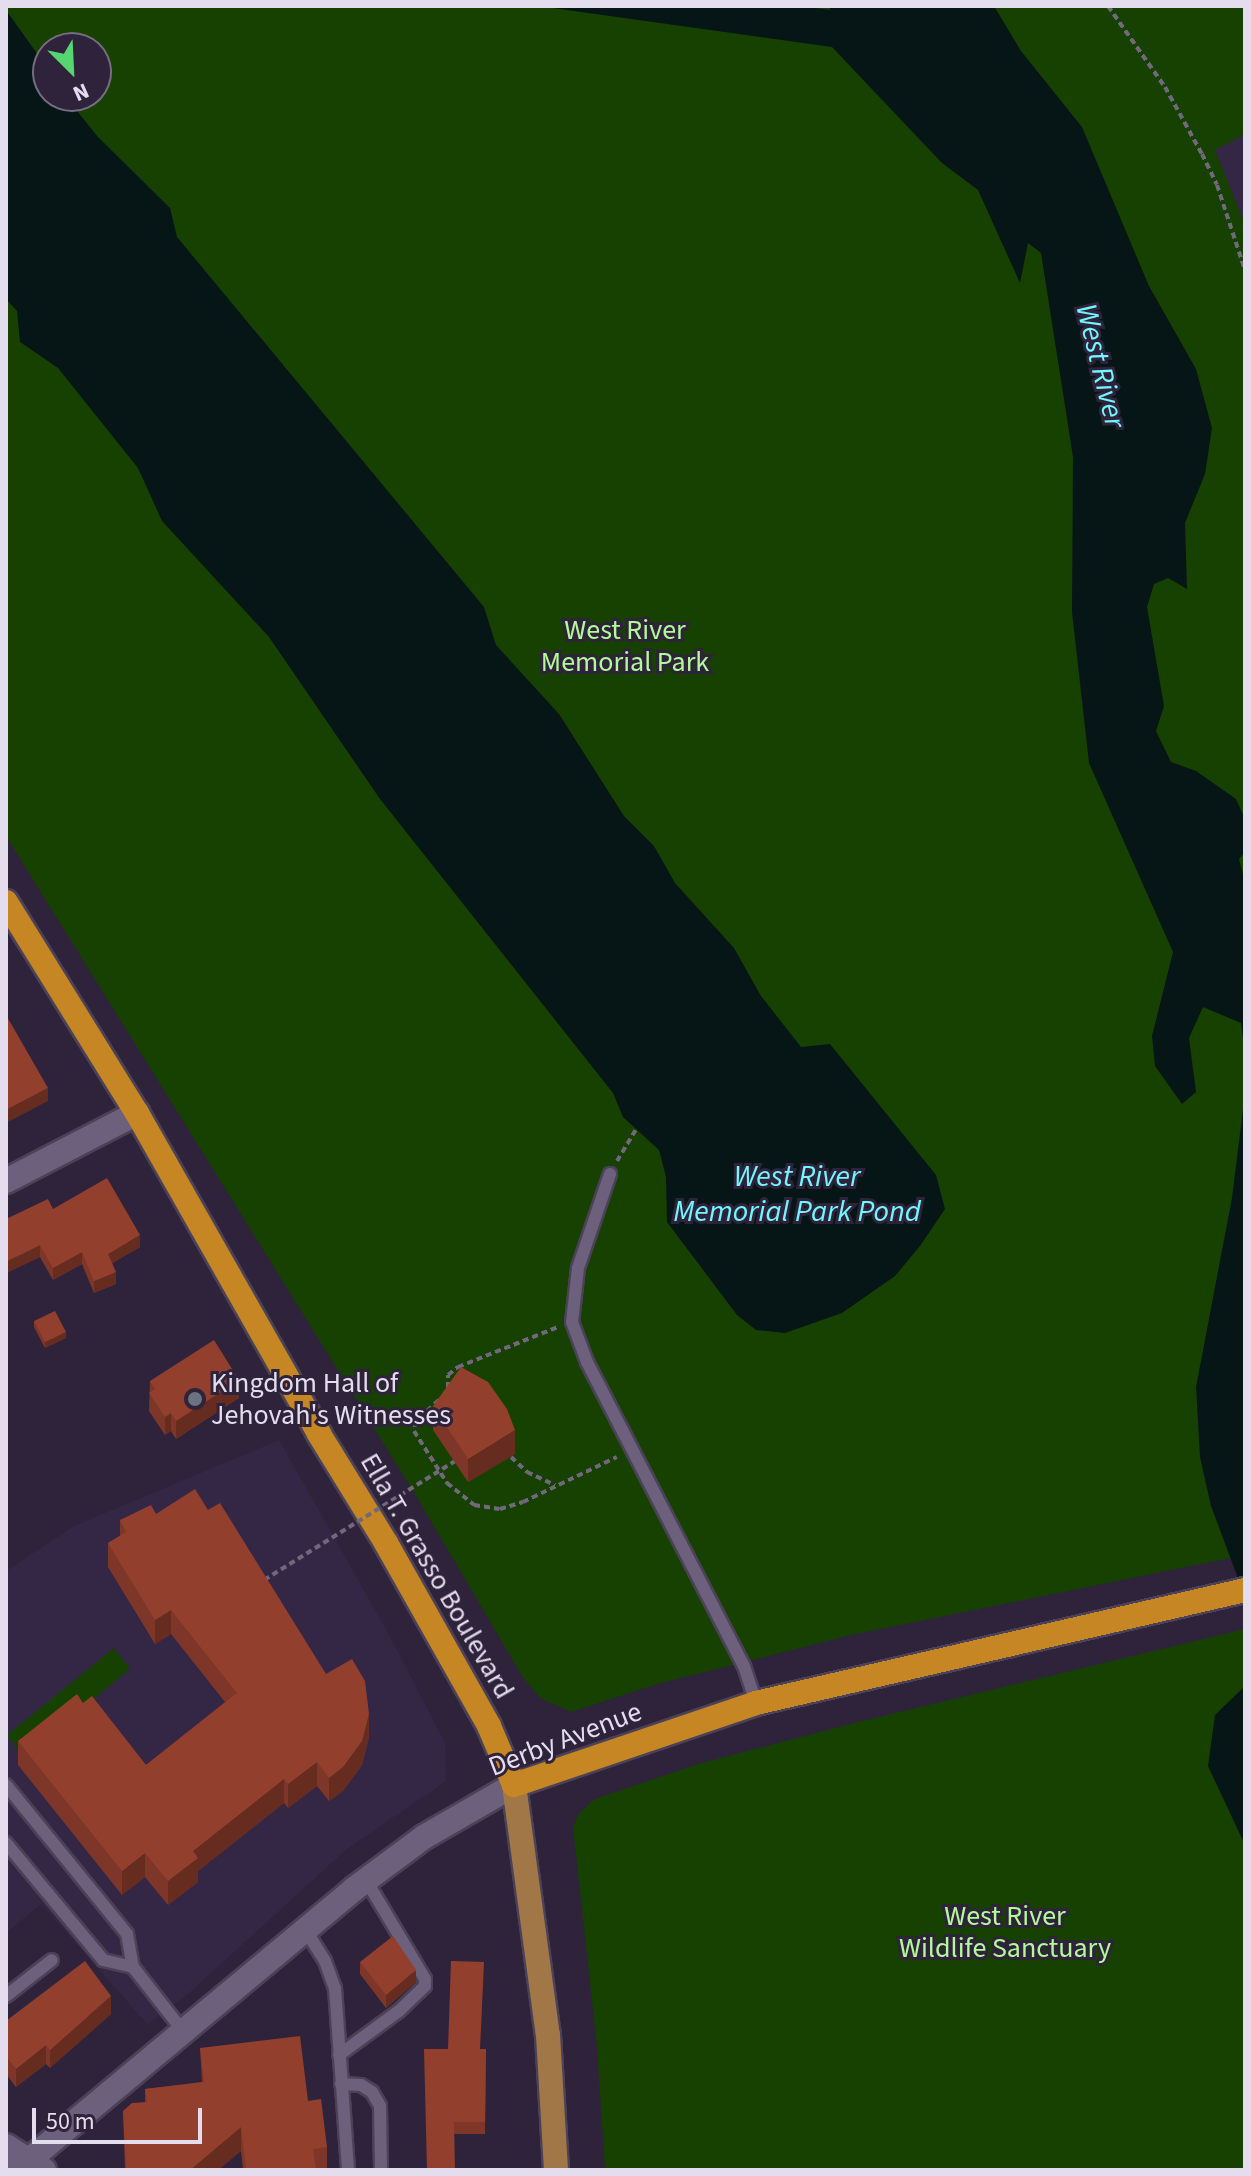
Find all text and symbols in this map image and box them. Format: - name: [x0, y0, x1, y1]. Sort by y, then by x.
- north arrow: [32, 32, 112, 112]
- text: N: [68, 75, 94, 110]
- water label: West River: [1067, 300, 1133, 432]
- park label: West River Memorial Park: [541, 613, 709, 679]
- water label: West River Memorial Park Pond: [673, 1159, 921, 1230]
- place label: Kingdom Hall of Jehovah's Witnesses: [211, 1366, 451, 1432]
- marker: Kingdom Hall of Jehovah's Witnesses: [186, 1390, 204, 1408]
- street label: Ella T. Grasso Boulevard: [353, 1447, 521, 1705]
- street label: Derby Avenue: [484, 1694, 646, 1784]
- park label: West River Wildlife Sanctuary: [899, 1899, 1111, 1965]
- scale bar: [36, 2092, 206, 2142]
- text: 50 m: [46, 2104, 95, 2139]

